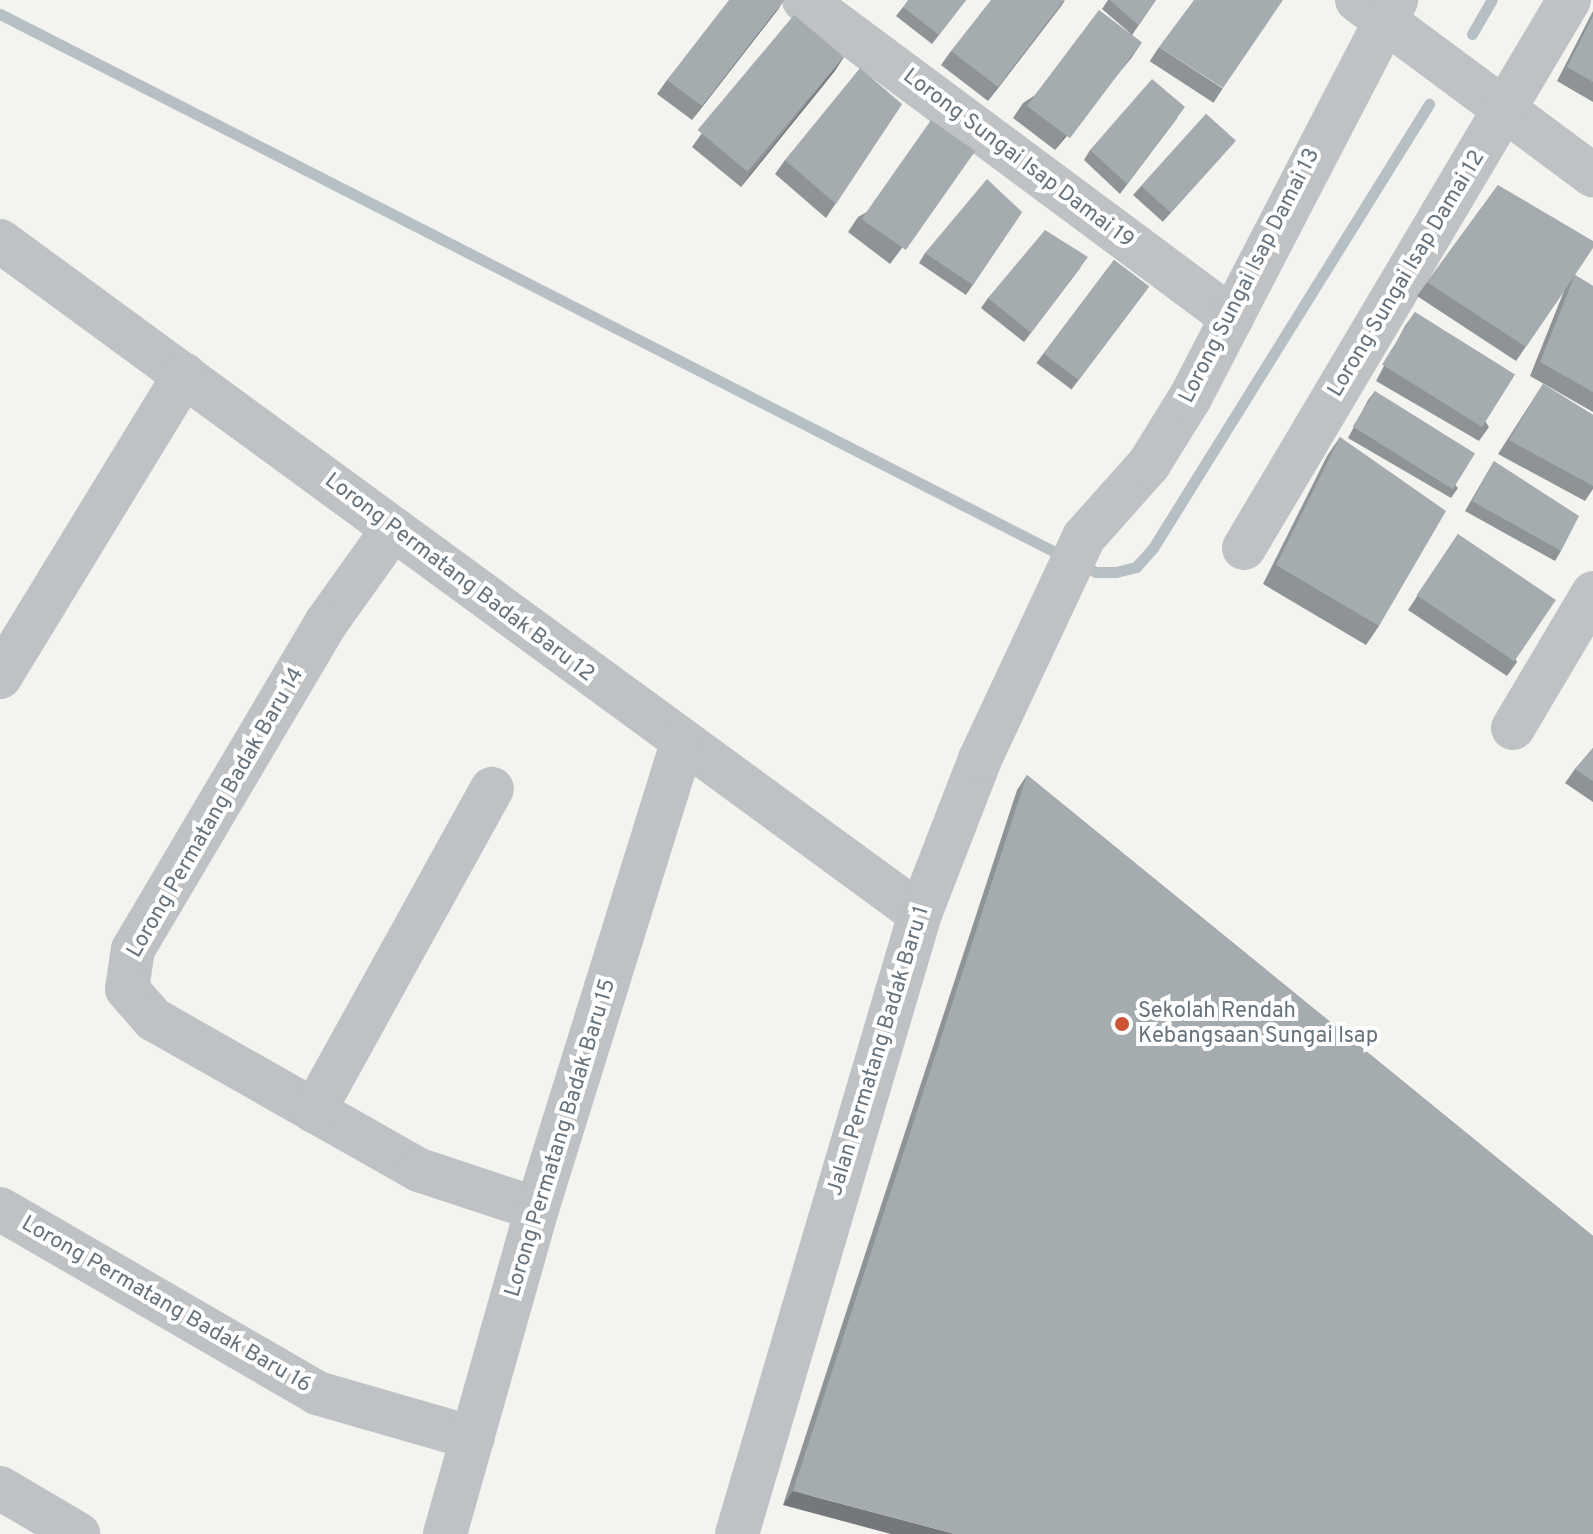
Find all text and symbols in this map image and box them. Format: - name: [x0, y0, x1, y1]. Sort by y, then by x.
- street label: Lorong Sungai Isap Damai 19: [897, 63, 1139, 255]
- street label: Lorong Sungai Isap Damai 13: [1174, 144, 1326, 408]
- street label: Lorong Sungai Isap Damai 12: [1323, 146, 1491, 402]
- street label: Lorong Permatang Badak Baru 12: [319, 468, 599, 688]
- street label: Lorong Permatang Badak Baru 14: [122, 663, 310, 963]
- street label: Jalan Permatang Badak Baru 1: [822, 903, 936, 1199]
- street label: Lorong Permatang Badak Baru 15: [500, 976, 622, 1300]
- place label: Sekolah Rendah Kebangsaan Sungai Isap: [1138, 998, 1378, 1050]
- marker: Sekolah Rendah Kebangsaan Sungai Isap: [1113, 1015, 1131, 1033]
- street label: Lorong Permatang Badak Baru 16: [16, 1211, 316, 1399]

